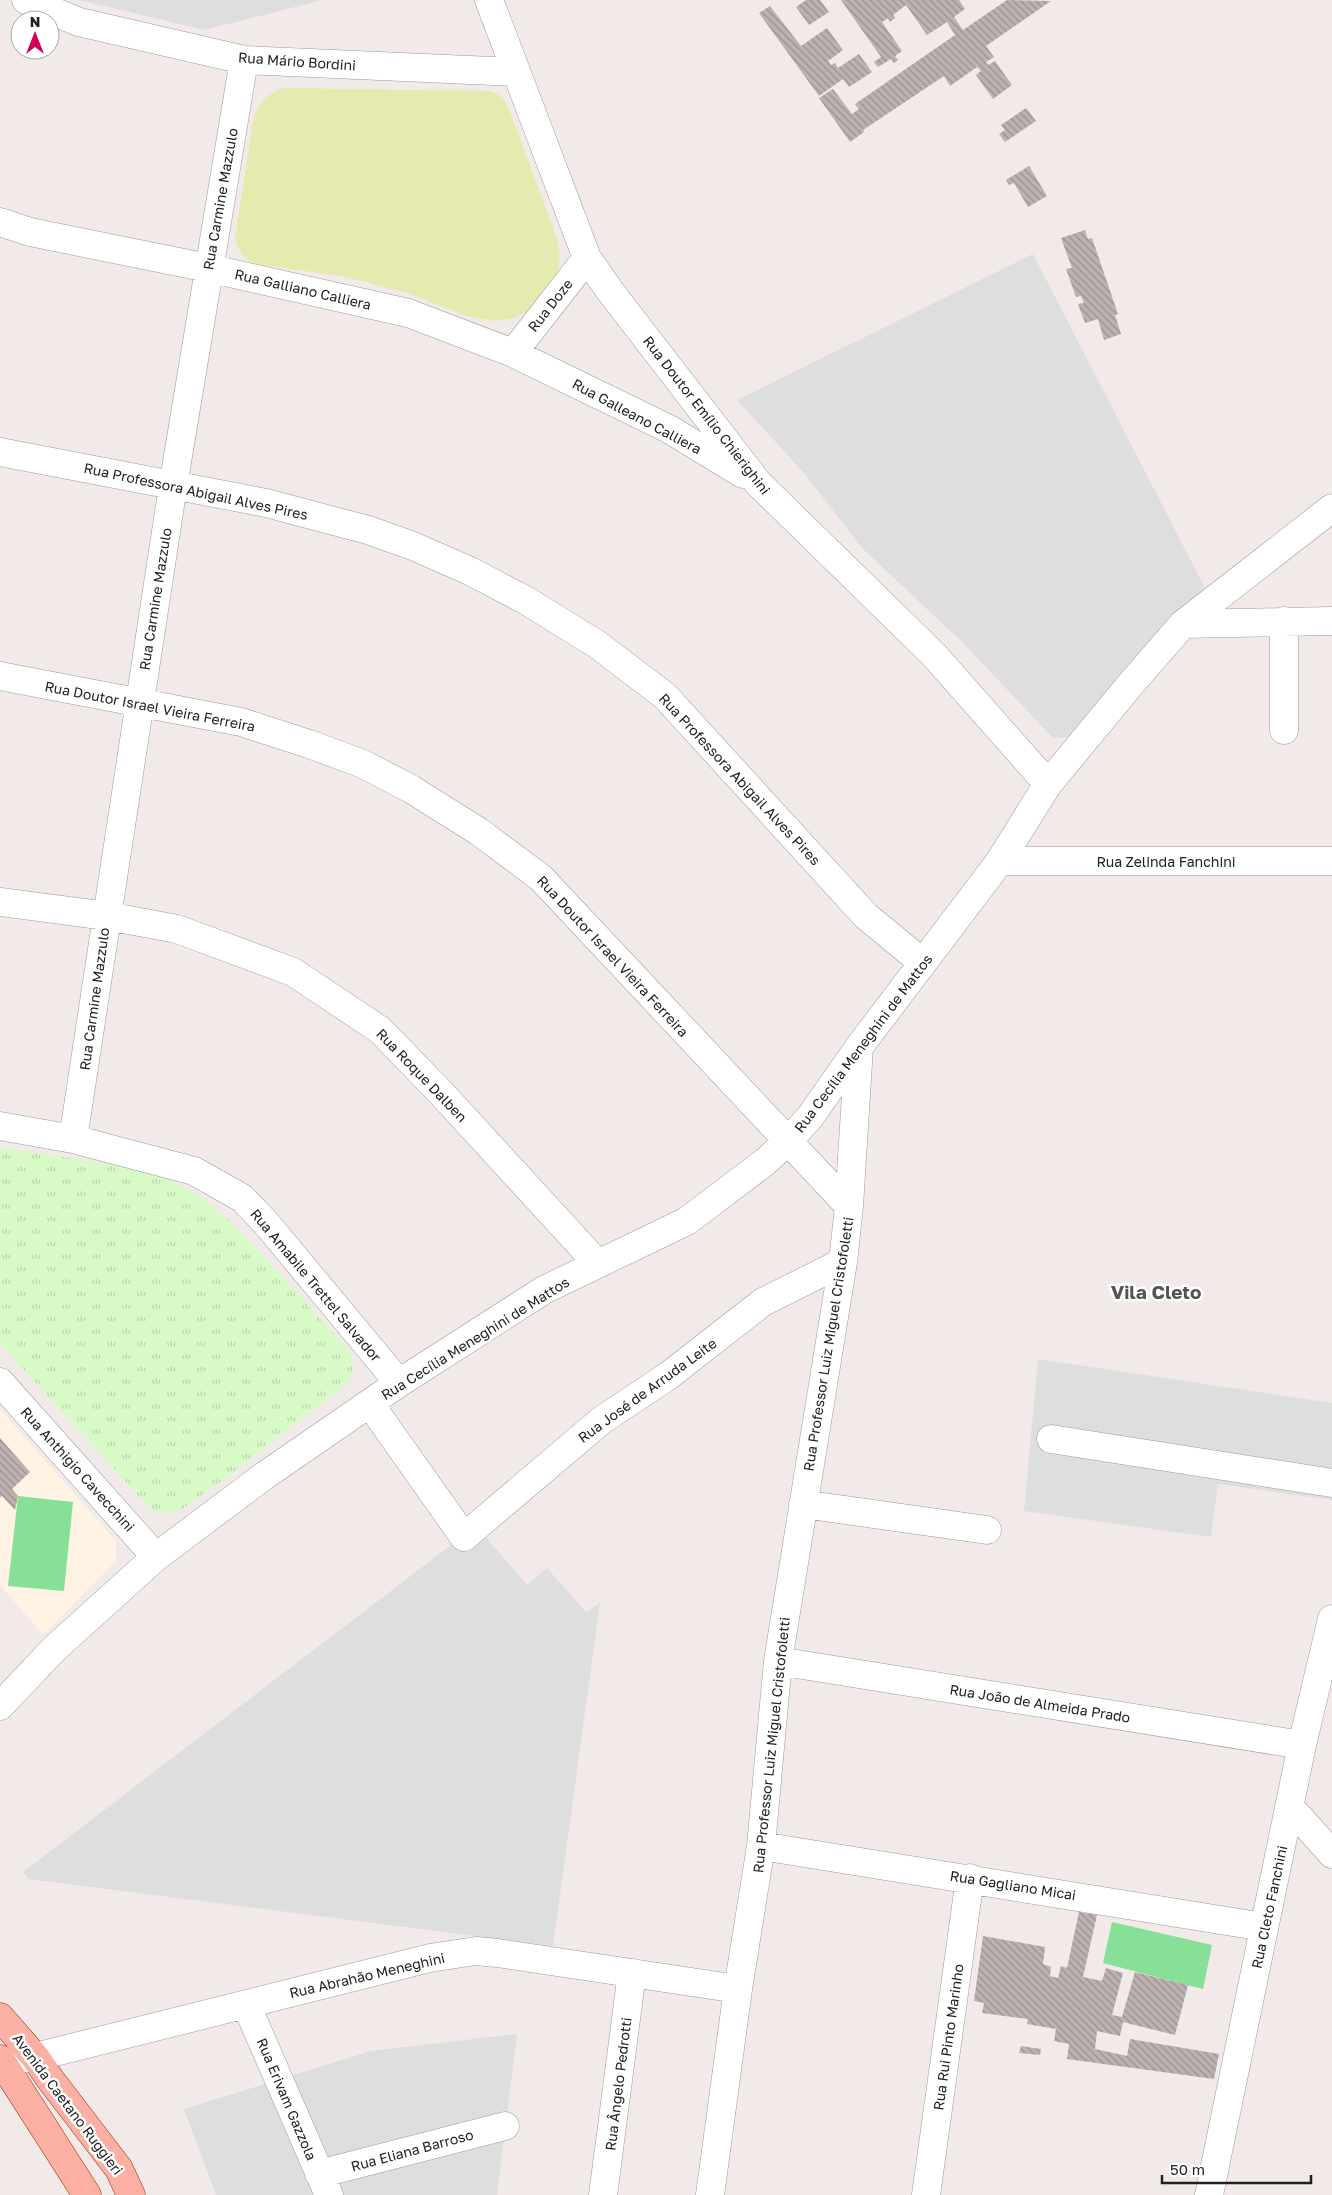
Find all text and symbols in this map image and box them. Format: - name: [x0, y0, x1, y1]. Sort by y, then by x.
- north arrow: [10, 10, 60, 60]
- text: N: [30, 13, 40, 30]
- street label: Rua Mário Bordini: [238, 48, 356, 74]
- street label: Rua Carmine Mazzulo: [199, 127, 241, 271]
- street label: Rua Galliano Calliera: [233, 265, 373, 313]
- street label: Rua Doze: [524, 275, 576, 335]
- street label: Rua Doutor Emílio Chierighini: [640, 332, 774, 498]
- street label: Rua Galleano Calliera: [570, 375, 704, 457]
- street label: Rua Professora Abigail Alves Pires: [82, 459, 310, 523]
- street label: Rua Carmine Mazzulo: [135, 527, 175, 671]
- street label: Rua Doutor Israel Vieira Ferreira: [43, 677, 257, 735]
- street label: Rua Professora Abigail Alves Pires: [656, 690, 824, 868]
- street label: Rua Zelinda Fanchini: [1096, 853, 1236, 870]
- street label: Rua Doutor Israel Vieira Ferreira: [534, 872, 692, 1040]
- street label: Rua Carmine Mazzulo: [76, 927, 112, 1071]
- street label: Rua Cecília Meneghini de Mattos: [790, 951, 936, 1135]
- street label: Rua Roque Dalben: [373, 1025, 471, 1125]
- street label: Rua Amabile Trettel Salvador: [247, 1205, 385, 1365]
- street label: Rua Professor Luiz Miguel Cristofoletti: [799, 1216, 857, 1472]
- street label: Rua Cecília Meneghini de Mattos: [378, 1273, 572, 1403]
- district label: Vila Cleto: [1111, 1280, 1201, 1303]
- street label: Rua José de Arruda Leite: [575, 1334, 719, 1446]
- street label: Rua Anthigio Cavecchini: [17, 1403, 139, 1535]
- street label: Rua Professor Luiz Miguel Cristofoletti: [749, 1616, 793, 1874]
- street label: Rua João de Almeida Prado: [948, 1680, 1132, 1726]
- street label: Rua Cleto Fanchini: [1248, 1844, 1290, 1970]
- street label: Rua Gagliano Micai: [949, 1867, 1077, 1903]
- street label: Rua Abrahão Meneghini: [288, 1949, 446, 2001]
- street label: Rua Rui Pinto Marinho: [929, 1963, 967, 2111]
- street label: Rua Ângelo Pedrotti: [601, 2016, 635, 2152]
- street label: Avenida Caetano Ruggieri: [9, 2030, 127, 2178]
- street label: Rua Erivam Gazzola: [254, 2035, 320, 2163]
- street label: Rua Eliana Barroso: [349, 2125, 475, 2175]
- scale bar: [1162, 2152, 1311, 2184]
- text: 50 m: [1170, 2160, 1205, 2178]

